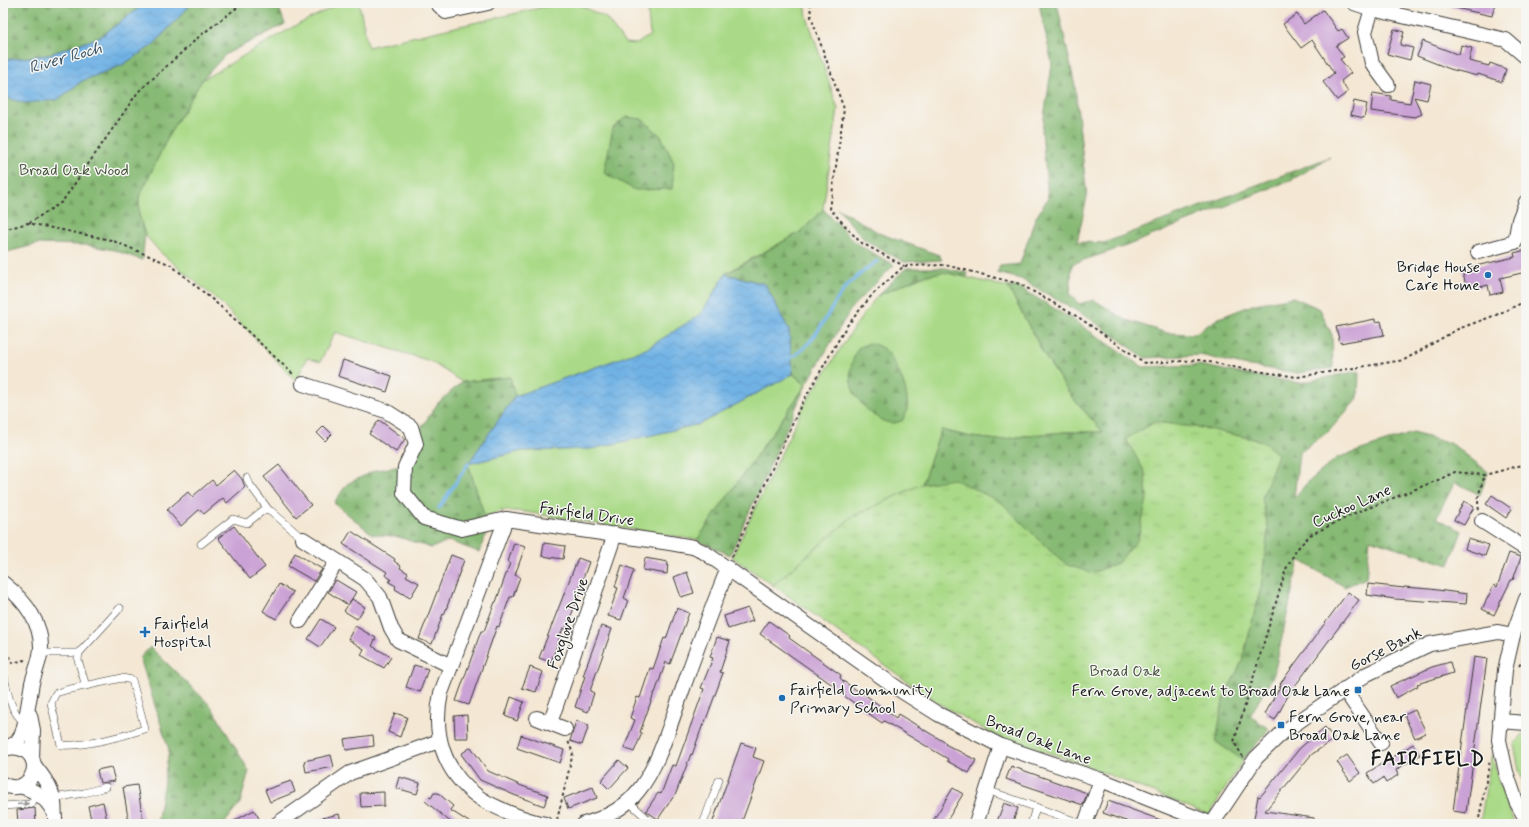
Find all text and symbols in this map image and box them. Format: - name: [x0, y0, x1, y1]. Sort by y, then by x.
- water label: River Roch: [26, 37, 105, 79]
- park label: Broad Oak Wood: [19, 160, 129, 181]
- place label: Bridge House Care Home: [1397, 257, 1480, 296]
- marker: Bridge House Care Home: [1483, 270, 1493, 280]
- street label: Cuckoo Lane: [1309, 480, 1394, 533]
- street label: Fairfield Drive: [538, 497, 635, 532]
- street label: Foxglove Drive: [543, 574, 595, 673]
- place label: Fairfield Hospital: [154, 614, 211, 653]
- street label: Gorse Bank: [1346, 622, 1425, 676]
- marker: Fairfield Hospital: [139, 626, 151, 638]
- park label: Broad Oak: [1090, 661, 1160, 682]
- place label: Fairfield Community Primary School: [790, 680, 933, 719]
- place label: Fern Grove, adjacent to Broad Oak Lane: [1071, 681, 1350, 702]
- marker: Fern Grove, adjacent to Broad Oak Lane: [1353, 685, 1363, 695]
- marker: Fairfield Community Primary School: [777, 693, 787, 703]
- place label: Fern Grove, near Broad Oak Lane: [1289, 707, 1406, 746]
- street label: Broad Oak Lane: [983, 711, 1094, 770]
- marker: Fern Grove, near Broad Oak Lane: [1276, 720, 1286, 730]
- district label: FAIRFIELD: [1371, 746, 1485, 773]
- one-way arrow: [17, 801, 29, 808]

